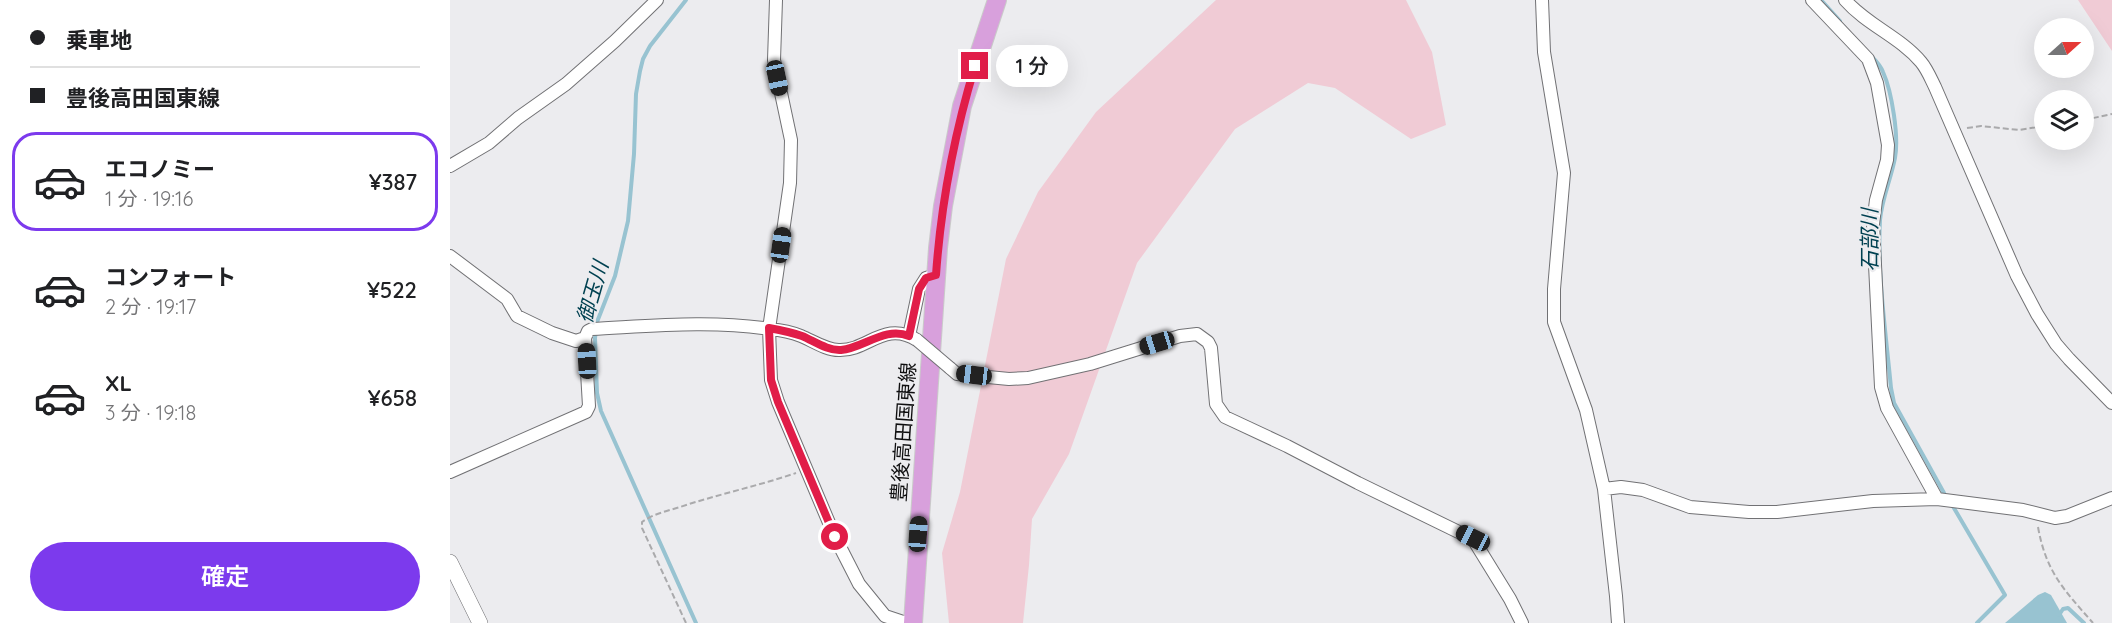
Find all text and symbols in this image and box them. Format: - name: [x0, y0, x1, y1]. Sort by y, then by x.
- north arrow: [2034, 18, 2094, 78]
- map controls: [2034, 18, 2094, 150]
- text: 乗車地: [66, 26, 132, 54]
- callout: 1 分: [996, 45, 1068, 87]
- route end: [961, 52, 988, 79]
- text: 1 分: [1015, 53, 1049, 78]
- car: [764, 59, 790, 97]
- text: 豊後高田国東線: [66, 84, 220, 112]
- button: layers: [2034, 90, 2094, 150]
- icon: car: [33, 155, 87, 209]
- text: エコノミー: [105, 155, 215, 183]
- text: ¥387: [369, 168, 417, 196]
- text: 1 分 · 19:16: [105, 186, 193, 211]
- water label: 石部川: [1856, 207, 1882, 272]
- car: [770, 226, 792, 264]
- water label: 御玉川: [571, 256, 614, 326]
- icon: car: [33, 263, 87, 317]
- text: コンフォート: [105, 263, 236, 291]
- text: ¥522: [367, 276, 417, 304]
- text: 2 分 · 19:17: [105, 294, 196, 319]
- car: [1137, 329, 1177, 357]
- car: [577, 343, 597, 379]
- street label: 豊後高田国東線: [886, 361, 920, 503]
- car: [955, 364, 993, 386]
- text: XL: [105, 369, 132, 397]
- icon: car: [33, 371, 87, 425]
- text: ¥658: [368, 384, 417, 412]
- text: 3 分 · 19:18: [105, 400, 196, 425]
- car: [908, 515, 928, 553]
- car: [1453, 522, 1493, 554]
- route start: [821, 523, 848, 550]
- button: 確定: [30, 542, 420, 611]

